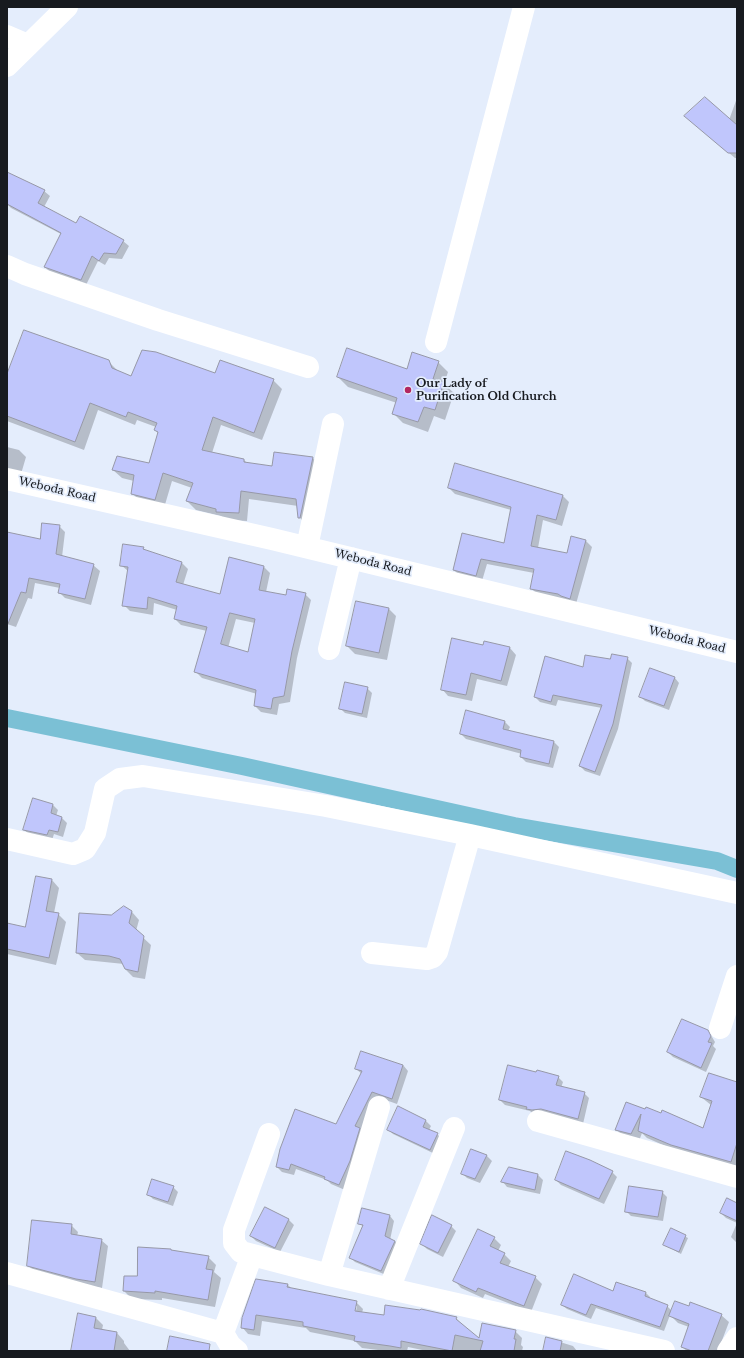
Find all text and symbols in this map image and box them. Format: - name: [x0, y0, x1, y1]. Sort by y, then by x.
- place label: Our Lady of Purification Old Church: [416, 377, 557, 403]
- marker: Our Lady of Purification Old Church: [403, 385, 413, 395]
- street label: Weboda Road: [17, 475, 97, 505]
- street label: Weboda Road: [333, 547, 413, 579]
- street label: Weboda Road: [647, 624, 727, 656]

